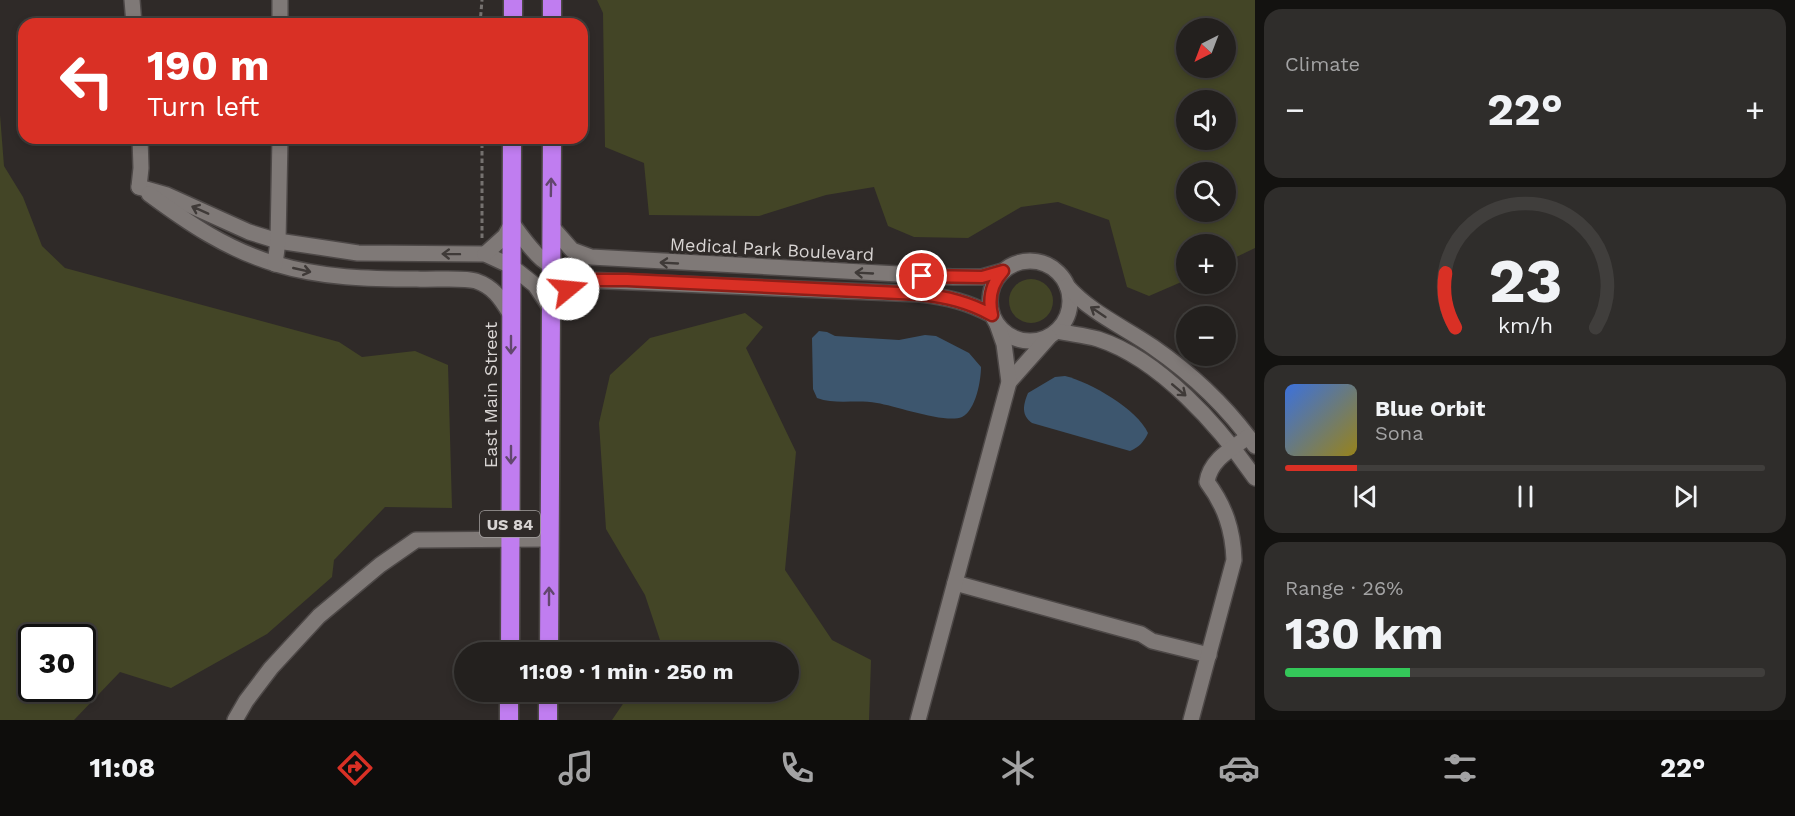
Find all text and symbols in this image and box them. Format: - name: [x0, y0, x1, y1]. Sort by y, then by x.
- north arrow: [1176, 18, 1236, 78]
- map controls: [1176, 18, 1236, 366]
- text: 190 m: [147, 41, 270, 90]
- icon: left: [48, 42, 126, 120]
- text: Climate: [1285, 52, 1360, 76]
- text: 22°: [1487, 83, 1563, 136]
- button: sound: [1176, 90, 1236, 150]
- text: −: [1285, 90, 1305, 129]
- text: +: [1745, 90, 1765, 129]
- text: Turn left: [147, 91, 259, 123]
- button: search: [1176, 162, 1236, 222]
- one-way arrow: [545, 178, 557, 198]
- one-way arrow: [192, 204, 210, 216]
- street label: Medical Park Boulevard: [669, 233, 875, 265]
- button: +: [1176, 234, 1236, 294]
- text: 23: [1488, 244, 1562, 317]
- one-way arrow: [442, 248, 462, 260]
- pin: [896, 250, 947, 301]
- position arrow: [536, 257, 600, 321]
- one-way arrow: [659, 257, 679, 268]
- icon: arrive: [905, 259, 938, 292]
- one-way arrow: [291, 265, 311, 276]
- one-way arrow: [854, 267, 874, 278]
- one-way arrow: [1090, 306, 1106, 318]
- button: −: [1176, 306, 1236, 366]
- text: km/h: [1497, 314, 1553, 339]
- street label: East Main Street: [480, 321, 501, 468]
- one-way arrow: [505, 334, 517, 354]
- one-way arrow: [1171, 384, 1187, 397]
- text: Blue Orbit: [1375, 396, 1485, 421]
- text: Sona: [1375, 421, 1424, 445]
- one-way arrow: [505, 444, 517, 464]
- icon: previous: [1349, 480, 1382, 513]
- icon: pause: [1509, 480, 1542, 513]
- icon: next: [1669, 480, 1702, 513]
- road number: US 84: [480, 511, 540, 537]
- text: Range · 26%: [1285, 576, 1403, 600]
- one-way arrow: [543, 586, 555, 606]
- text: 130 km: [1285, 607, 1443, 660]
- speed limit sign: 30: [18, 624, 96, 702]
- text: 11:09 · 1 min · 250 m: [520, 659, 734, 684]
- icon: directions: [334, 747, 376, 789]
- icon: music: [555, 747, 597, 789]
- icon: phone: [776, 747, 818, 789]
- icon: climate: [997, 747, 1039, 789]
- icon: car: [1218, 747, 1260, 789]
- icon: filters: [1439, 747, 1481, 789]
- text: 11:08: [89, 752, 155, 784]
- text: 22°: [1660, 752, 1705, 784]

